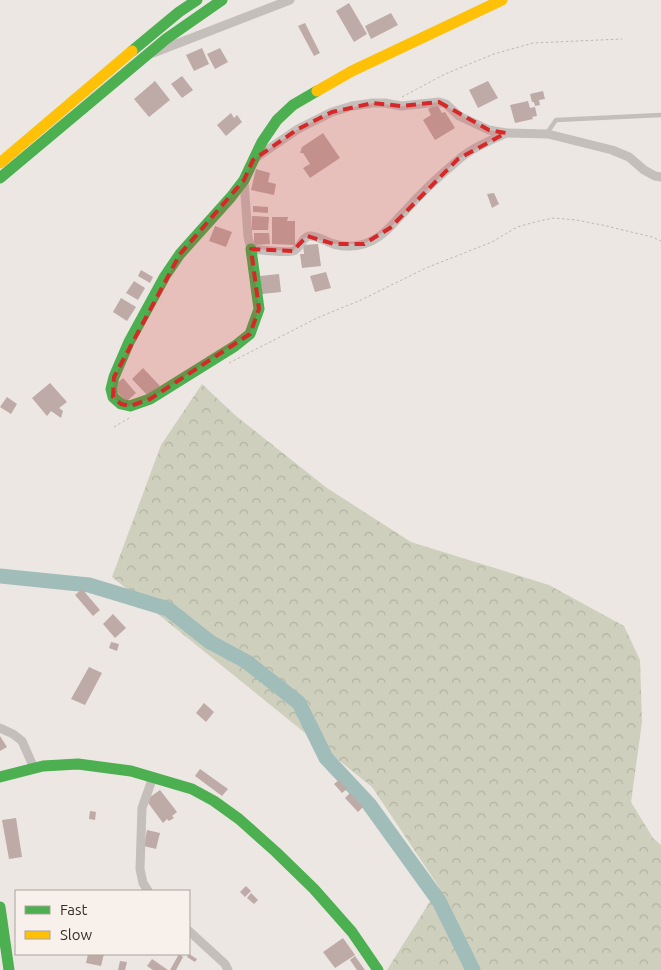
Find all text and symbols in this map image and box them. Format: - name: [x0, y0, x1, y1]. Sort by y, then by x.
- legend: [15, 890, 190, 955]
- text: Fast: [60, 901, 88, 918]
- text: Slow: [60, 926, 93, 943]

